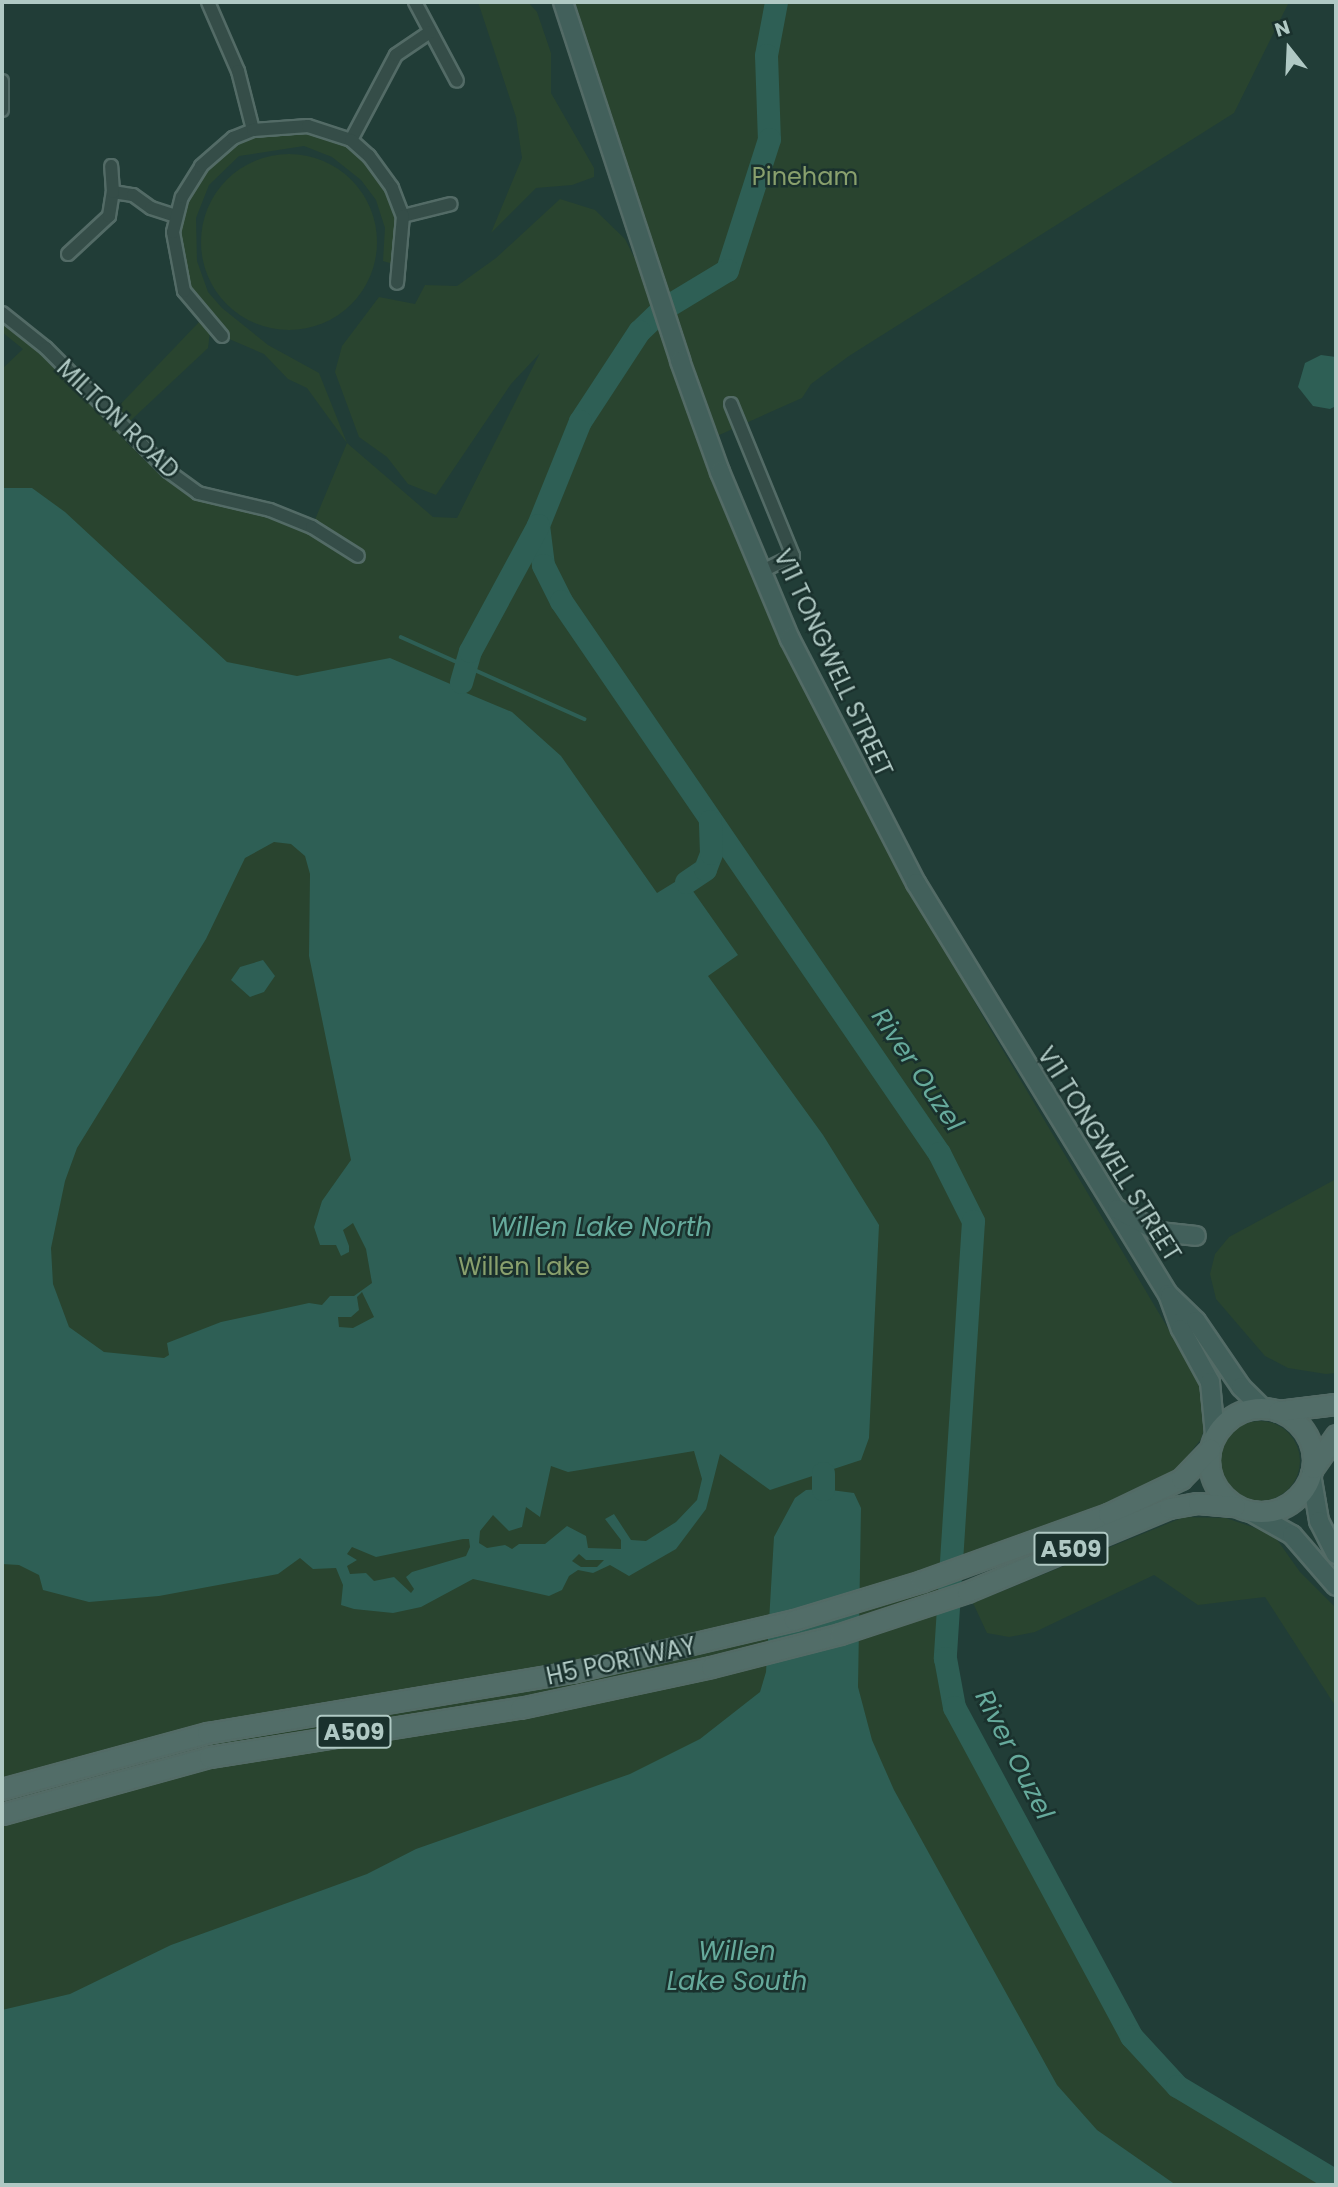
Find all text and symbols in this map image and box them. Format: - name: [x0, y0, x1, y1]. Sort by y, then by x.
- north arrow: [1254, 14, 1324, 84]
- text: N: [1271, 14, 1293, 44]
- park label: Pineham: [752, 163, 858, 191]
- street label: MILTON ROAD: [51, 354, 185, 484]
- street label: V11 TONGWELL STREET: [768, 545, 898, 781]
- water label: River Ouzel: [864, 1003, 970, 1137]
- street label: V11 TONGWELL STREET: [1031, 1041, 1187, 1267]
- water label: Willen Lake North: [490, 1212, 712, 1244]
- park label: Willen Lake: [458, 1253, 590, 1281]
- road number: A509: [1032, 1530, 1110, 1568]
- street label: H5 PORTWAY: [544, 1631, 698, 1691]
- water label: River Ouzel: [968, 1685, 1060, 1825]
- road number: A509: [316, 1712, 392, 1751]
- water label: Willen Lake South: [667, 1936, 807, 1997]

